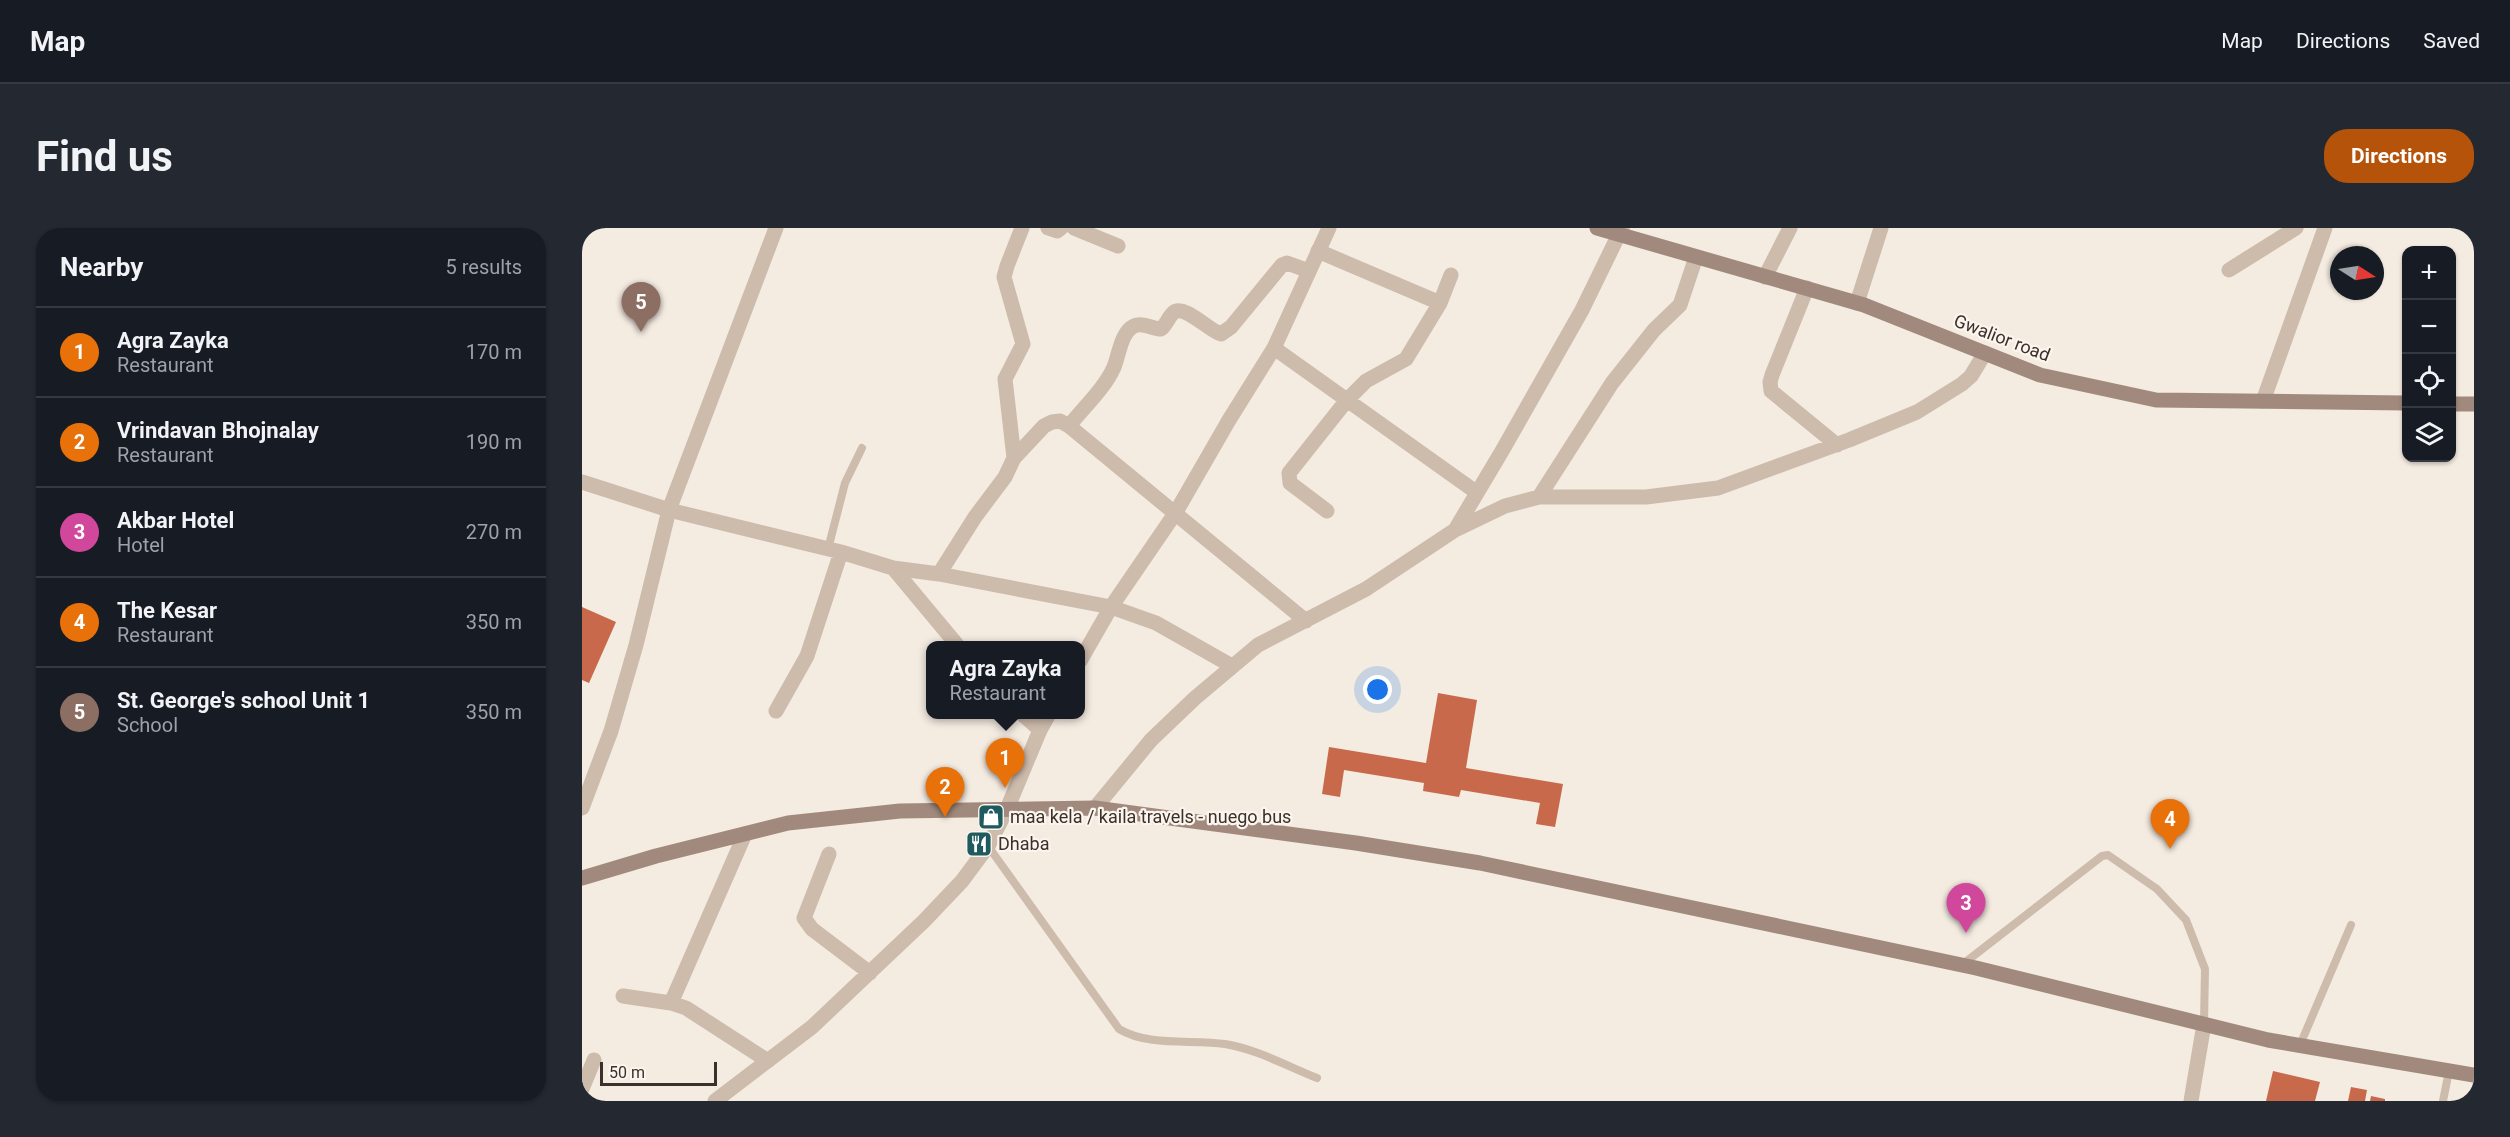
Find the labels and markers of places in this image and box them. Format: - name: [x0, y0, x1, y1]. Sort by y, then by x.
- pin: 5: [622, 282, 660, 332]
- pin: 1: [986, 738, 1024, 788]
- pin: 2: [926, 768, 964, 817]
- pin: 4: [2150, 800, 2190, 849]
- shop icon: maa kela / kaila travels - nuego bus: [976, 802, 1006, 832]
- place label: maa kela / kaila travels - nuego bus: [1010, 806, 1291, 827]
- restaurant icon: Dhaba: [964, 829, 994, 859]
- place label: Dhaba: [998, 833, 1049, 854]
- pin: 3: [1946, 884, 1986, 933]

